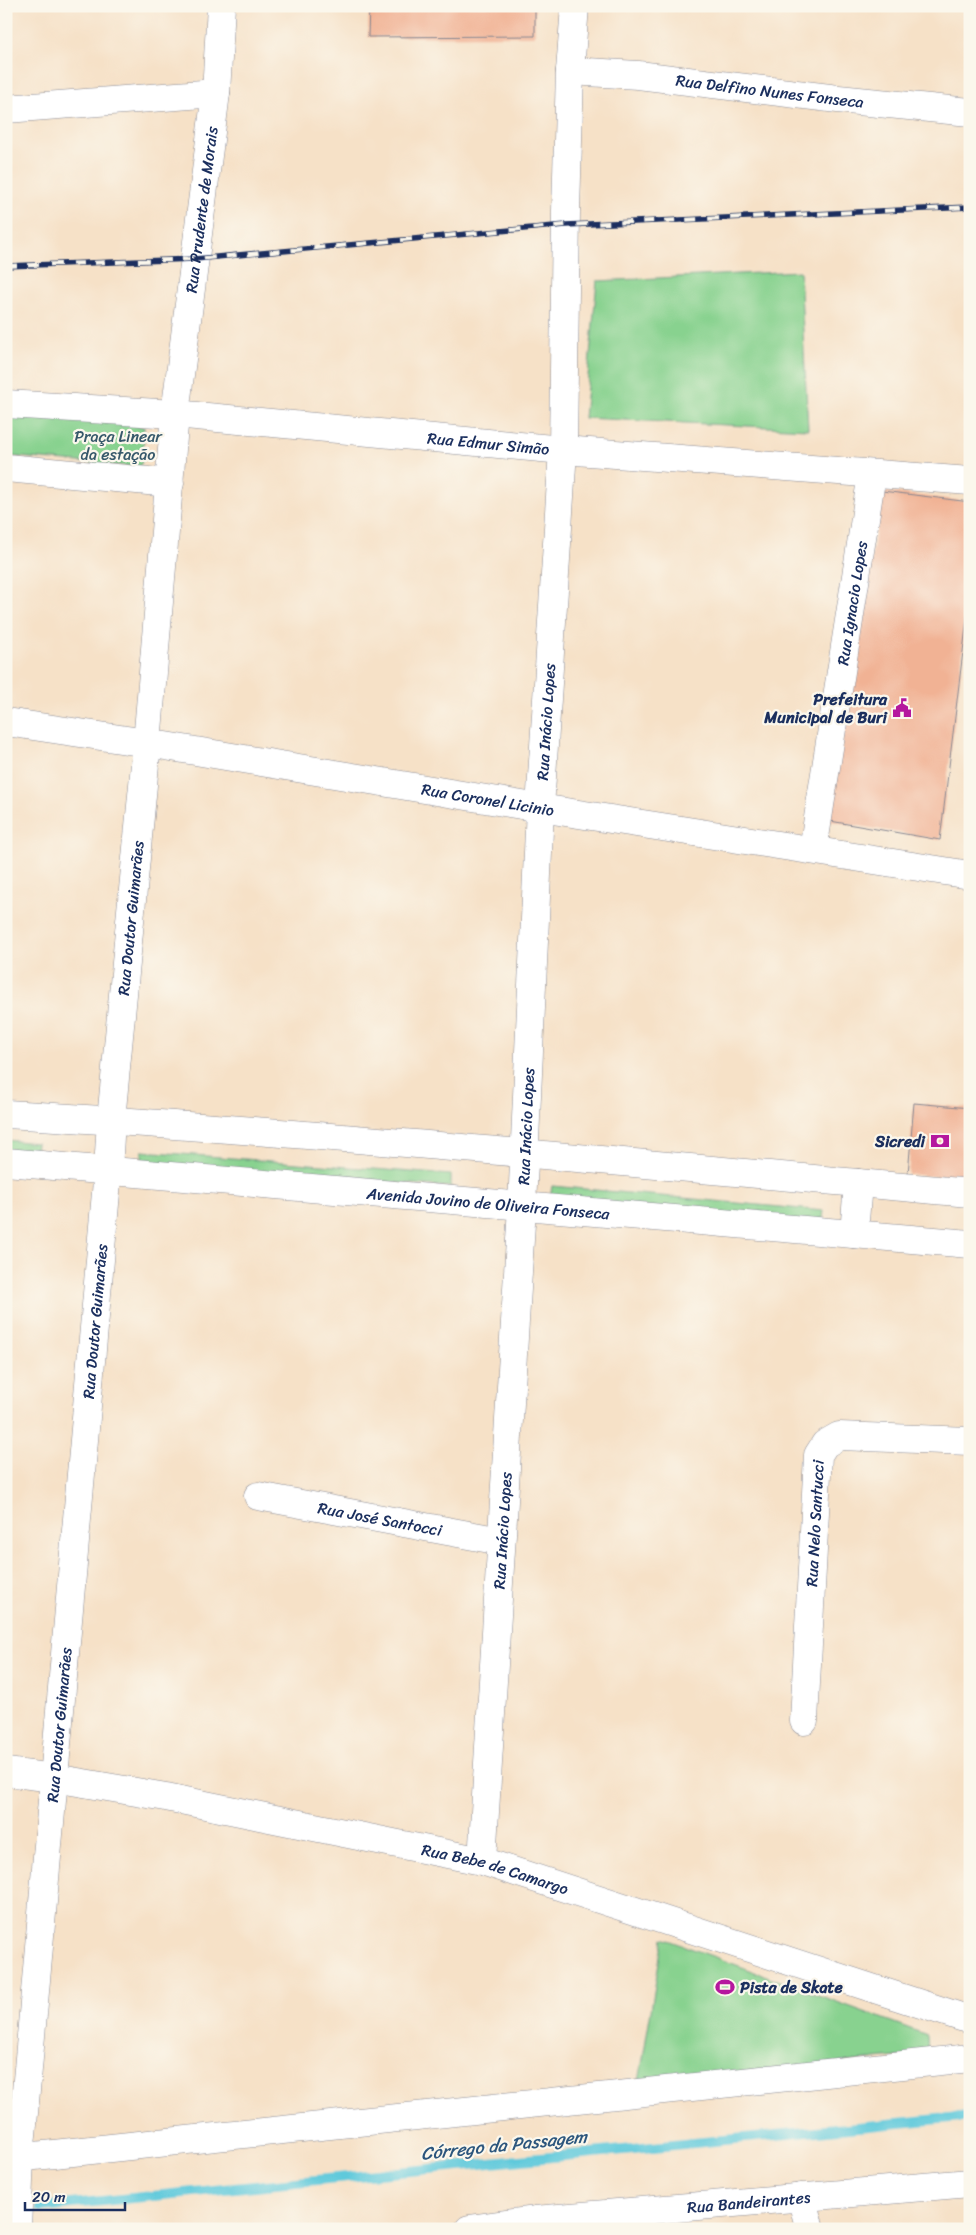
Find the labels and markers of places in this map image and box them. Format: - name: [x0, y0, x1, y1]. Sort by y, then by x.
- place label: Prefeitura Municipal de Buri: [763, 685, 889, 732]
- public building icon: Prefeitura Municipal de Buri: [891, 697, 913, 719]
- place label: Sicredi: [874, 1127, 926, 1156]
- bank icon: Sicredi: [929, 1130, 951, 1152]
- place label: Pista de Skate: [740, 1973, 844, 2002]
- sports icon: Pista de Skate: [714, 1976, 736, 1998]

